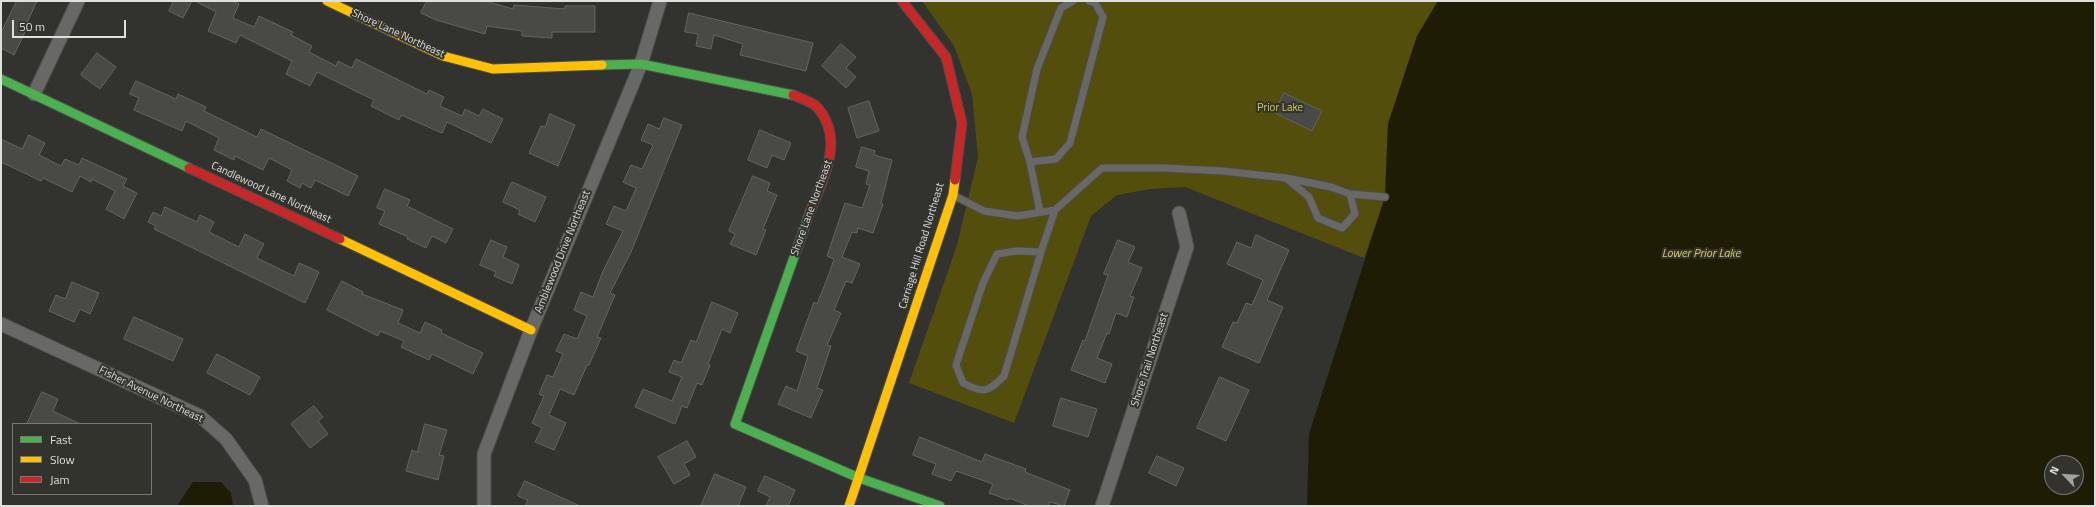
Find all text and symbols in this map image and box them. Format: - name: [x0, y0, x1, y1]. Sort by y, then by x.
- street label: Shore Lane Northeast: [350, 7, 446, 61]
- scale bar: [14, 12, 128, 38]
- text: 50 m: [19, 17, 45, 36]
- park label: Prior Lake: [1257, 101, 1303, 115]
- street label: Shore Lane Northeast: [789, 158, 835, 258]
- street label: Candlewood Lane Northeast: [209, 159, 333, 227]
- street label: Carriage Hill Road Northeast: [897, 181, 947, 311]
- street label: Amblewood Drive Northeast: [532, 189, 594, 315]
- water label: Lower Prior Lake: [1662, 247, 1740, 261]
- street label: Shore Trail Northeast: [1129, 312, 1171, 408]
- street label: Fisher Avenue Northeast: [97, 364, 205, 426]
- legend: [12, 423, 152, 495]
- text: Fast: [50, 430, 72, 449]
- text: Slow: [50, 450, 75, 469]
- north arrow: [2044, 455, 2084, 495]
- text: N: [2045, 464, 2063, 477]
- text: Jam: [50, 470, 70, 489]

